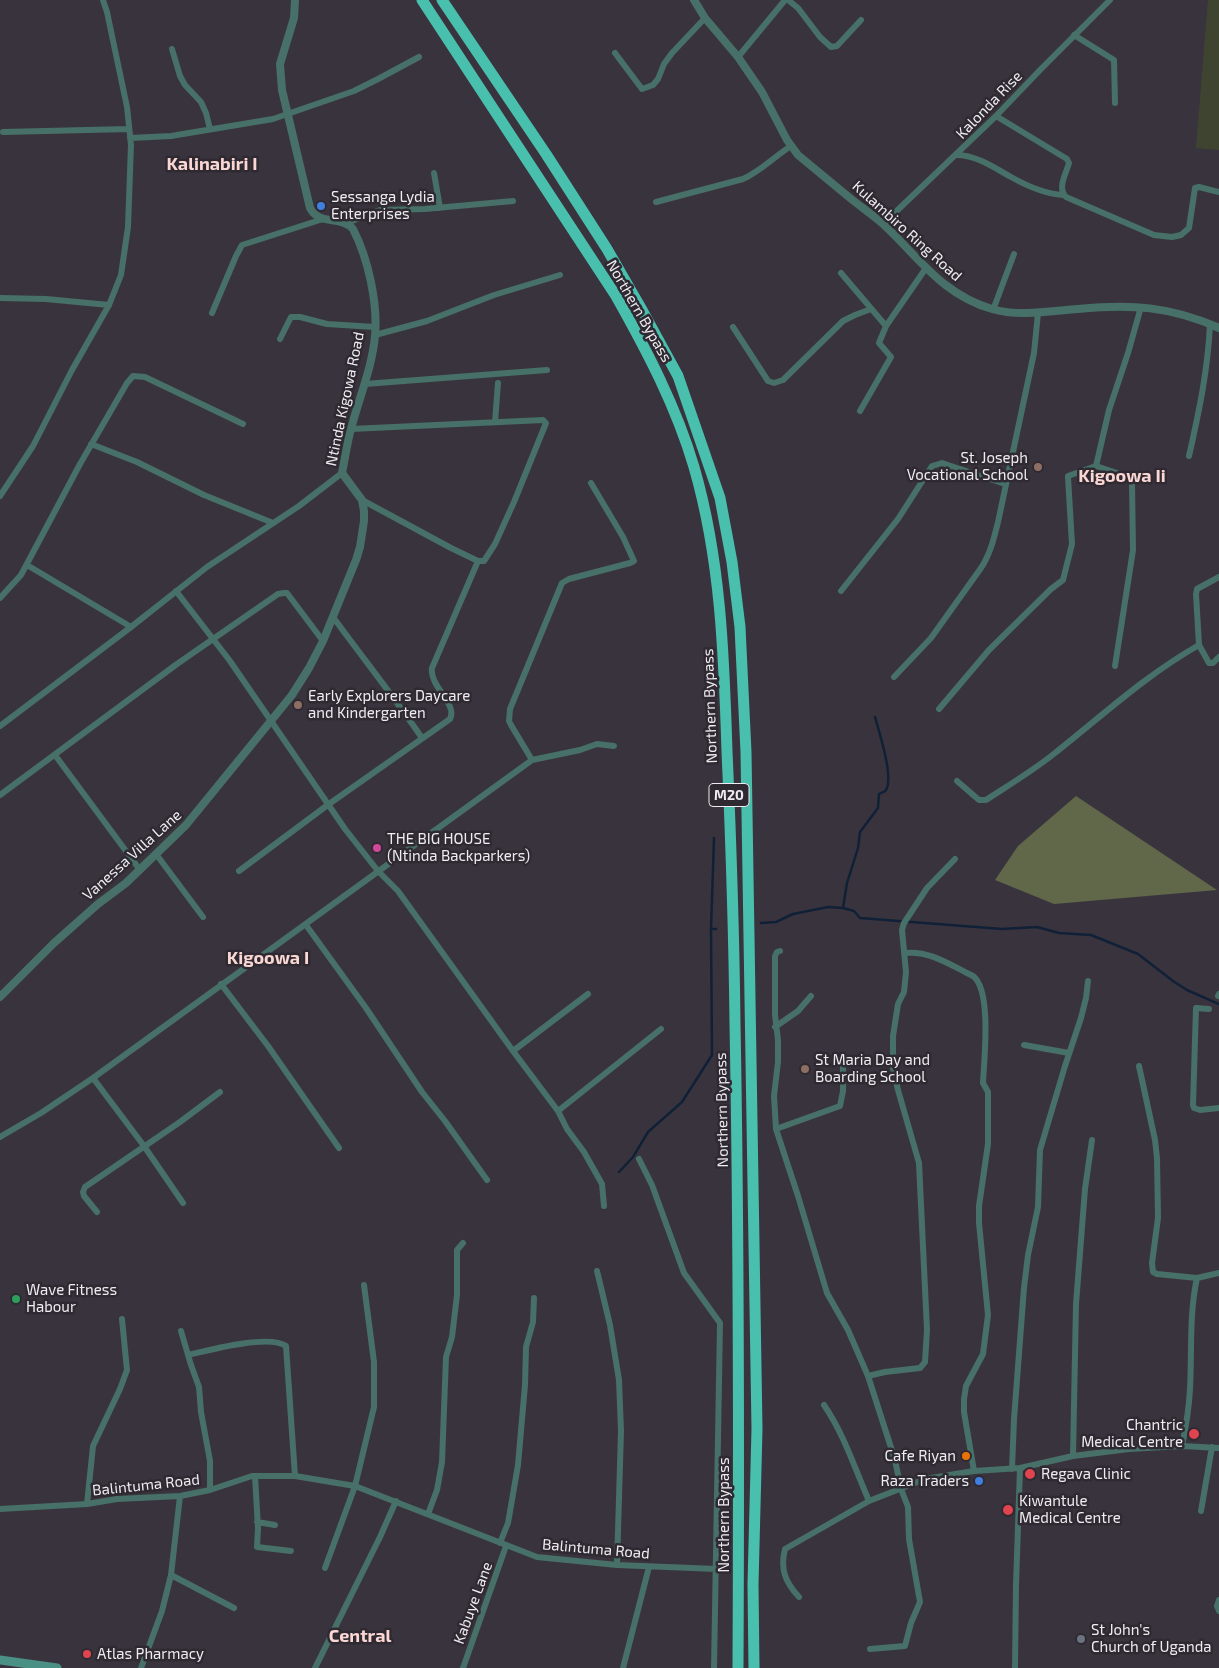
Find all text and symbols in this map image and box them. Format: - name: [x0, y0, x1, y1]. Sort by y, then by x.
- street label: Kalonda Rise: [952, 67, 1026, 143]
- district label: Kalinabiri I: [166, 153, 258, 175]
- street label: Kulambiro Ring Road: [849, 177, 965, 285]
- place label: Sessanga Lydia Enterprises: [331, 188, 435, 223]
- marker: Sessanga Lydia Enterprises: [315, 200, 327, 212]
- street label: Northern Bypass: [602, 257, 676, 365]
- street label: Ntinda Kigowa Road: [322, 330, 368, 468]
- place label: St. Joseph Vocational School: [907, 449, 1028, 484]
- marker: St. Joseph Vocational School: [1032, 461, 1044, 473]
- district label: Kigoowa Ii: [1078, 465, 1166, 487]
- street label: Northern Bypass: [699, 648, 721, 764]
- place label: Early Explorers Daycare and Kindergarten: [308, 687, 470, 722]
- marker: Early Explorers Daycare and Kindergarten: [292, 699, 304, 711]
- road number: M20: [709, 784, 749, 806]
- street label: Vanessa Villa Lane: [79, 806, 185, 904]
- place label: THE BIG HOUSE (Ntinda Backparkers): [387, 830, 530, 865]
- marker: THE BIG HOUSE (Ntinda Backparkers): [371, 842, 383, 854]
- district label: Kigoowa I: [227, 947, 309, 969]
- place label: St Maria Day and Boarding School: [815, 1051, 930, 1086]
- street label: Northern Bypass: [712, 1052, 732, 1168]
- marker: St Maria Day and Boarding School: [799, 1063, 811, 1075]
- place label: Wave Fitness Habour: [26, 1281, 117, 1316]
- marker: Wave Fitness Habour: [10, 1293, 22, 1305]
- place label: Chantric Medical Centre: [1081, 1416, 1183, 1451]
- marker: Chantric Medical Centre: [1187, 1427, 1201, 1441]
- place label: Cafe Riyan: [884, 1447, 956, 1465]
- marker: Cafe Riyan: [960, 1450, 972, 1462]
- street label: Northern Bypass: [715, 1457, 733, 1573]
- place label: Regava Clinic: [1041, 1465, 1131, 1483]
- marker: Regava Clinic: [1023, 1467, 1037, 1481]
- street label: Balintuma Road: [91, 1470, 201, 1500]
- place label: Raza Traders: [880, 1472, 969, 1490]
- marker: Raza Traders: [973, 1475, 985, 1487]
- place label: Kiwantule Medical Centre: [1019, 1492, 1121, 1527]
- marker: Kiwantule Medical Centre: [1001, 1503, 1015, 1517]
- street label: Balintuma Road: [541, 1535, 651, 1563]
- street label: Kabuye Lane: [450, 1559, 496, 1647]
- place label: St John's Church of Uganda: [1091, 1621, 1212, 1656]
- district label: Central: [329, 1625, 391, 1647]
- marker: St John's Church of Uganda: [1075, 1633, 1087, 1645]
- place label: Atlas Pharmacy: [97, 1645, 204, 1663]
- marker: Atlas Pharmacy: [81, 1648, 93, 1660]

